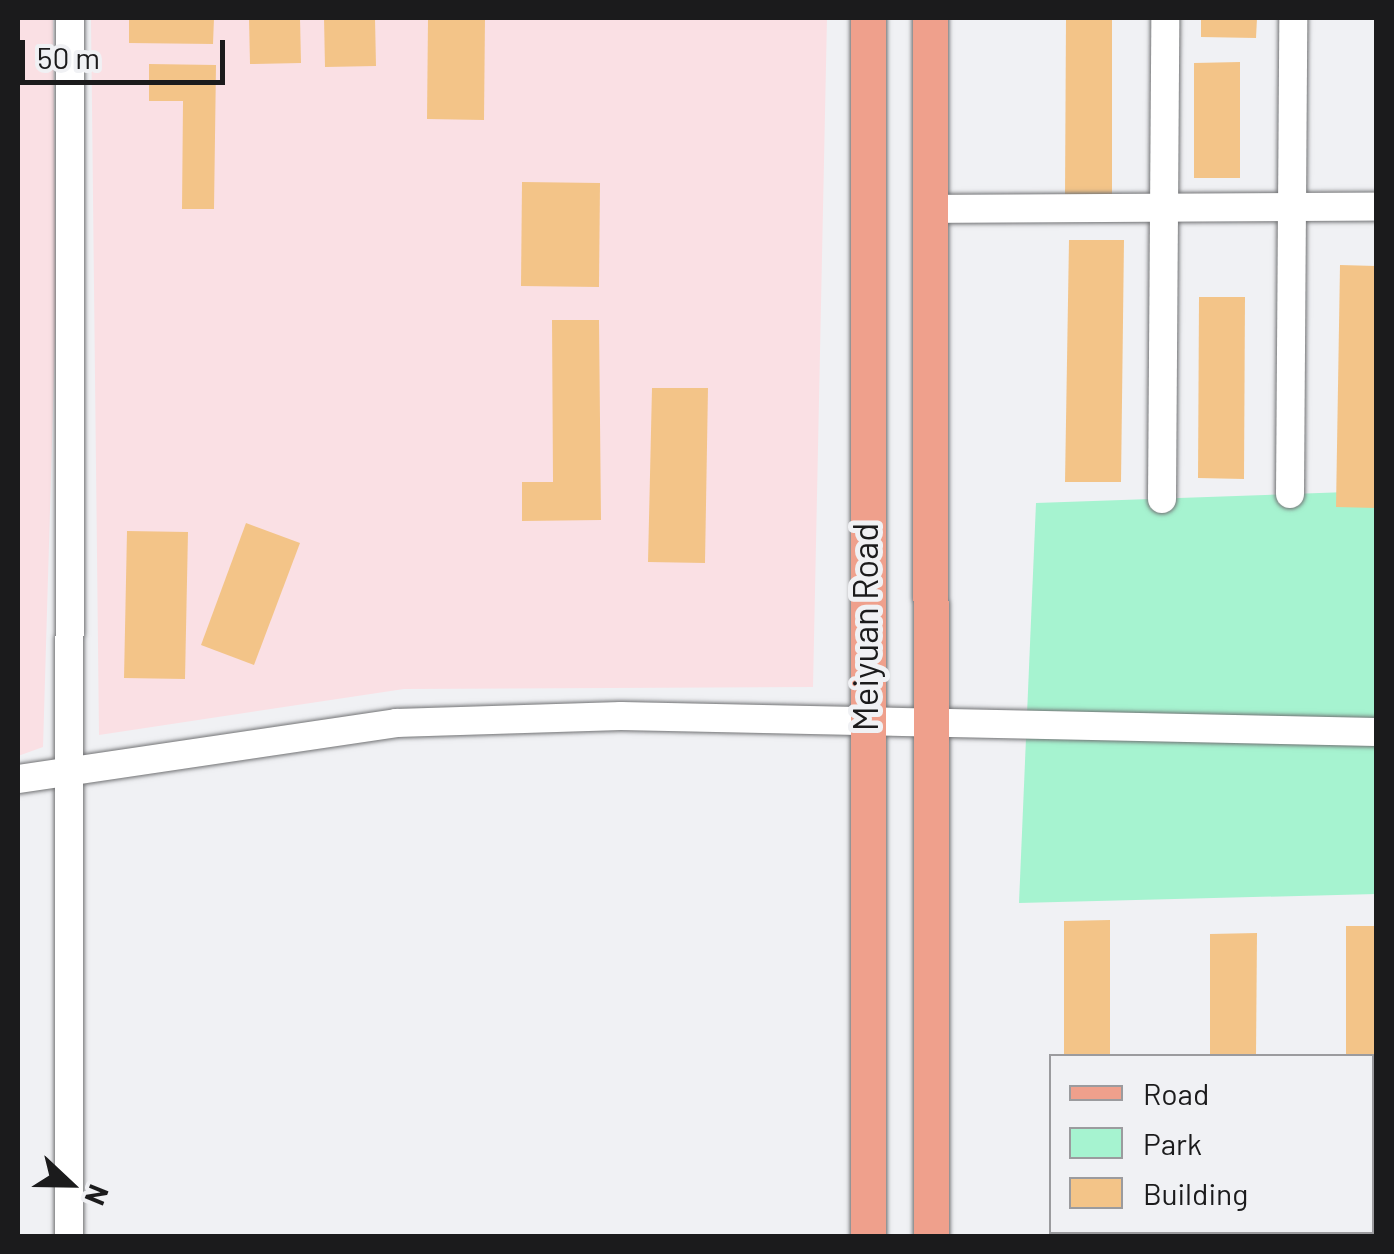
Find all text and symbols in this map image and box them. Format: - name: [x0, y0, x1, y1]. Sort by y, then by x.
- scale bar: [25, 20, 230, 82]
- text: 50 m: [37, 39, 100, 75]
- street label: Meiyuan Road: [843, 523, 885, 731]
- legend: [1049, 1054, 1374, 1234]
- text: Road: [1143, 1075, 1209, 1111]
- text: Park: [1143, 1125, 1202, 1161]
- north arrow: [20, 1134, 120, 1234]
- text: Building: [1143, 1175, 1248, 1211]
- text: N: [79, 1180, 117, 1210]

